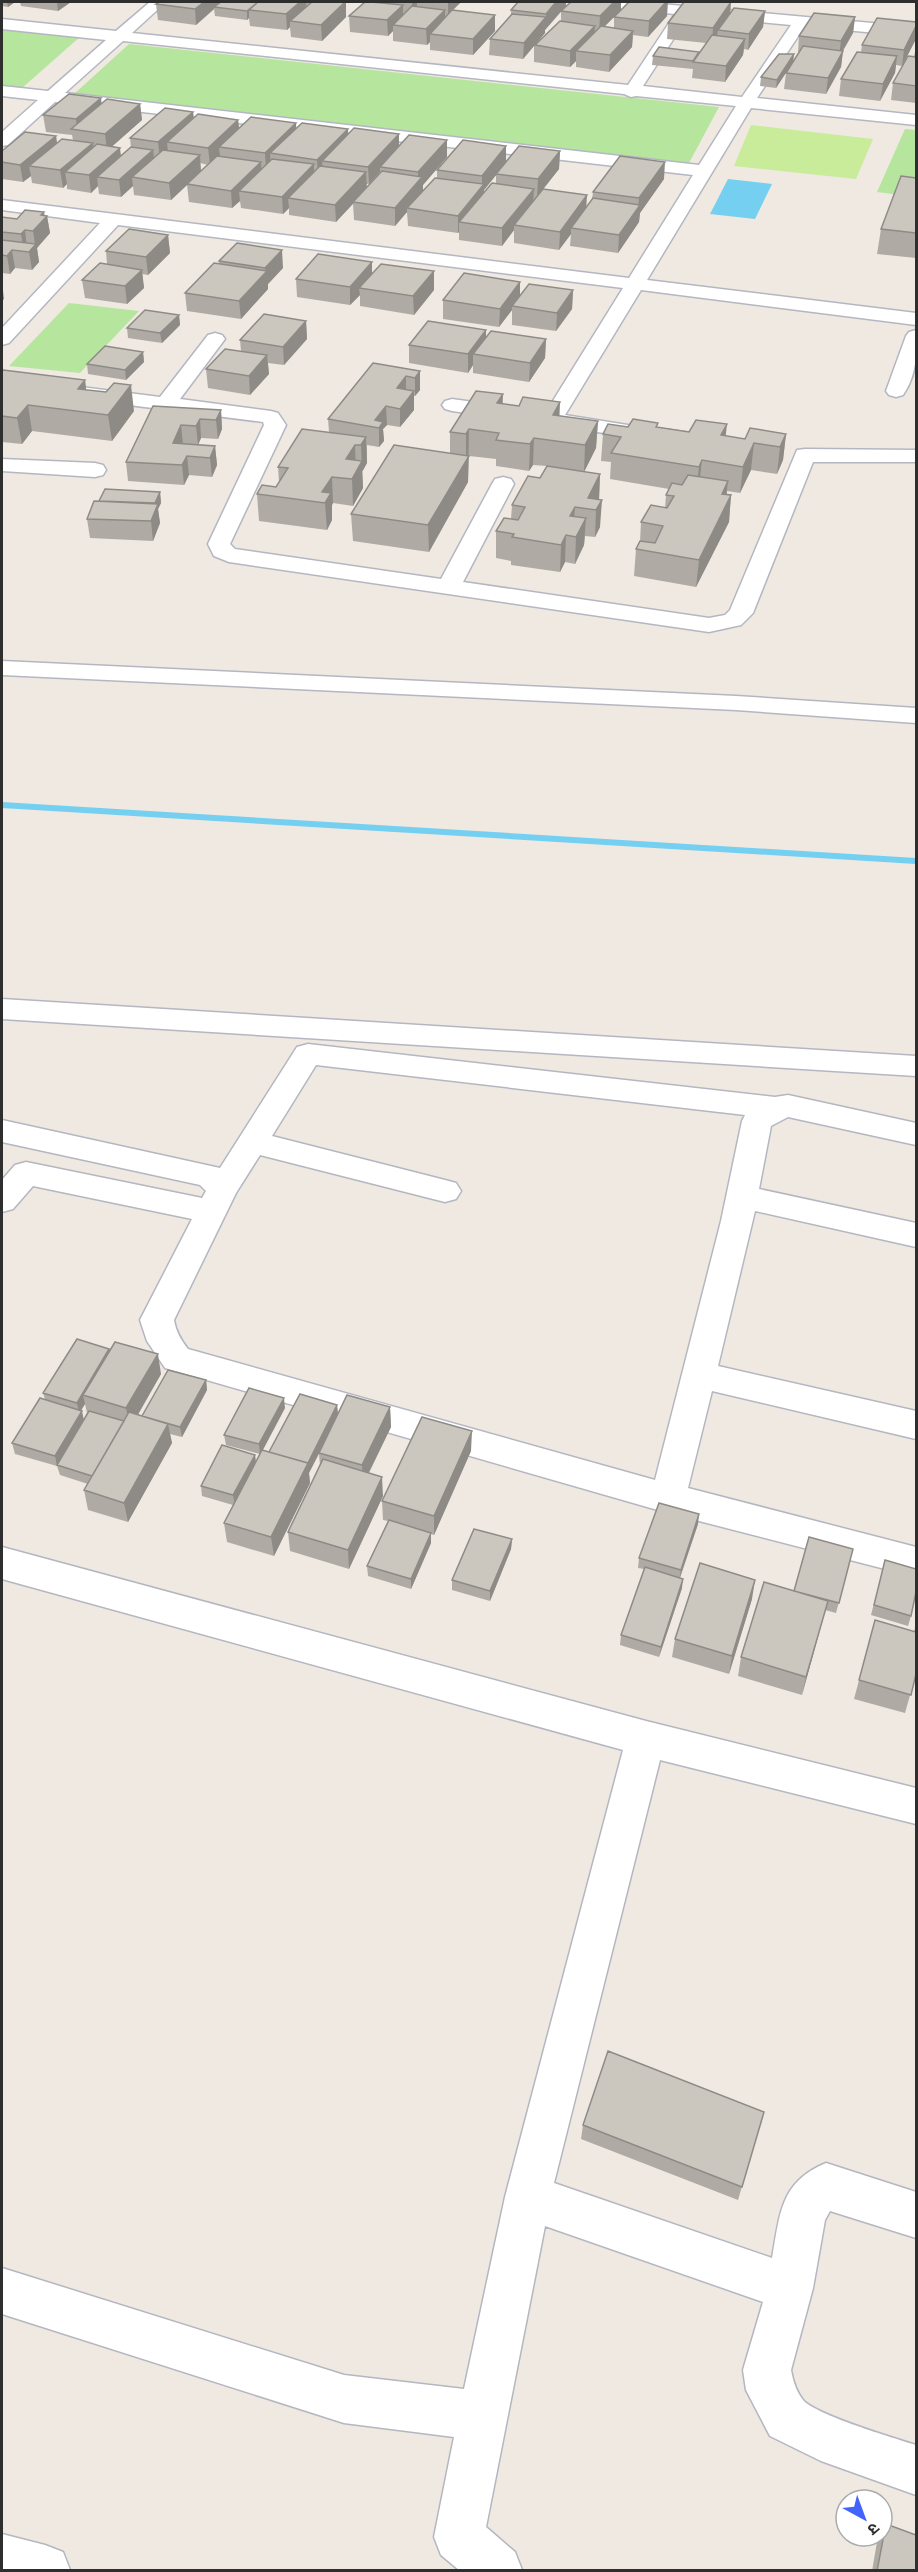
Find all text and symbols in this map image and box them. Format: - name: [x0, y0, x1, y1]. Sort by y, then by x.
- north arrow: [834, 2488, 894, 2548]
- text: उ: [863, 2519, 883, 2540]

